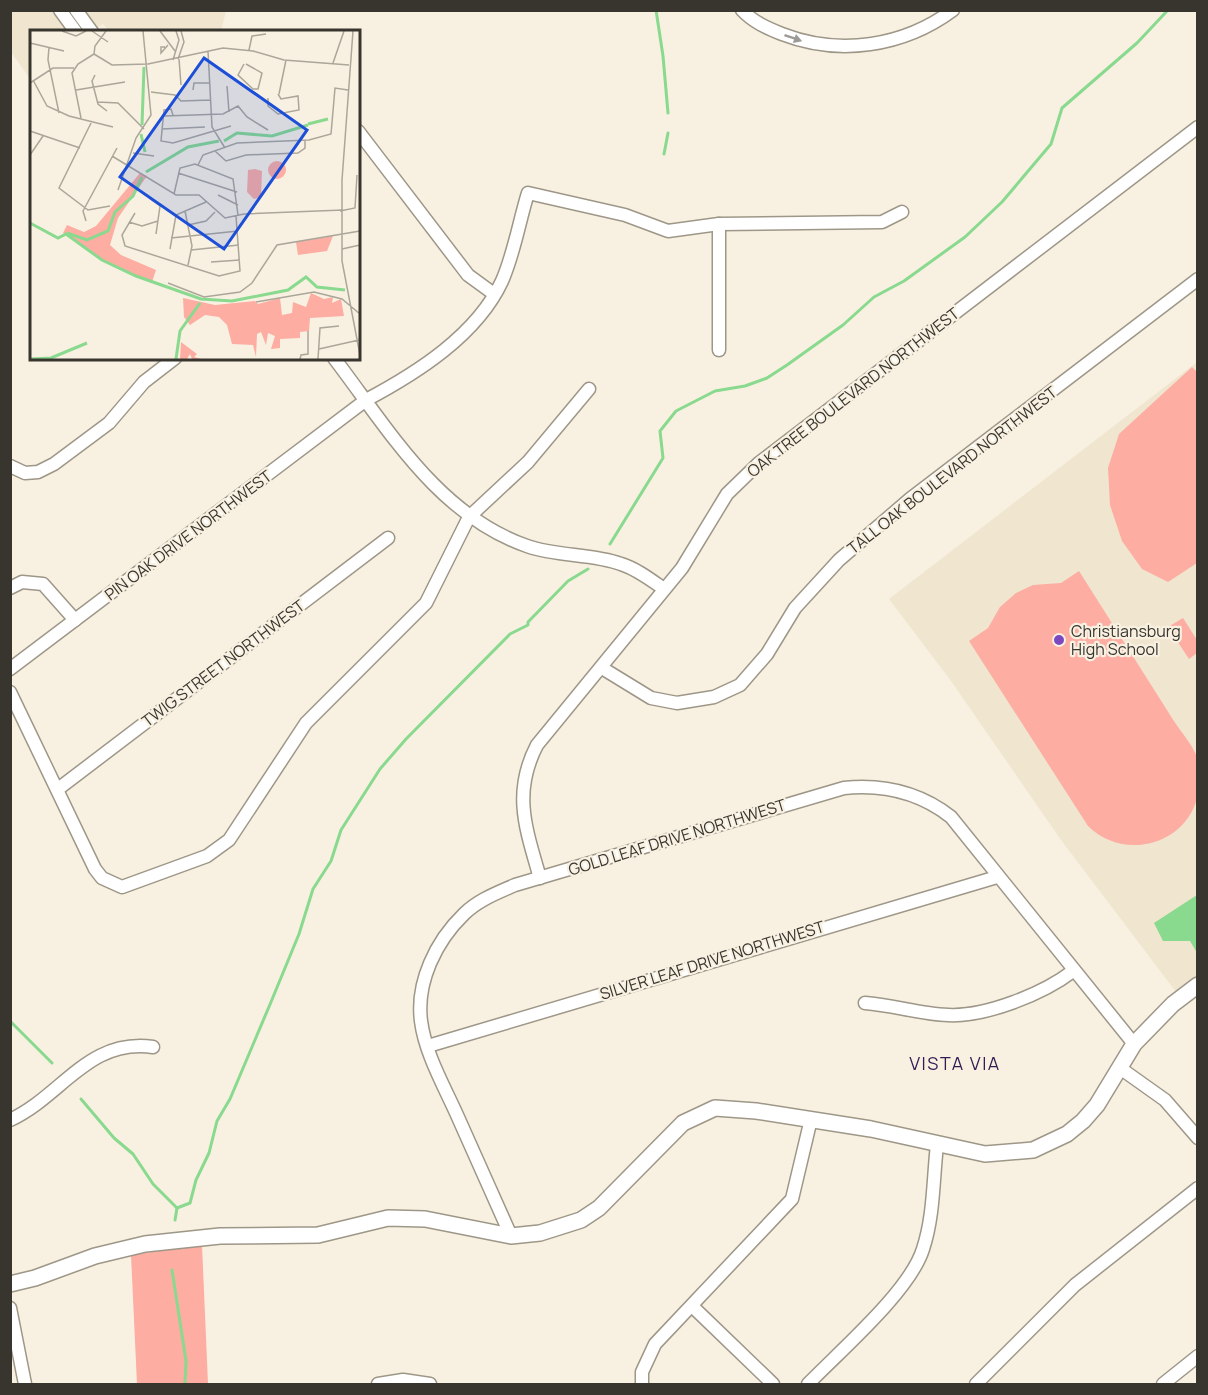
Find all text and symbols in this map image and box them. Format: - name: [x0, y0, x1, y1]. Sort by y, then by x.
- inset map: [30, 30, 360, 360]
- one-way arrow: [784, 33, 802, 43]
- street label: OAK TREE BOULEVARD NORTHWEST: [742, 302, 964, 482]
- street label: TALL OAK BOULEVARD NORTHWEST: [843, 381, 1062, 559]
- street label: PIN OAK DRIVE NORTHWEST: [100, 465, 276, 605]
- street label: TWIG STREET NORTHWEST: [137, 594, 309, 732]
- place label: Christiansburg High School: [1071, 620, 1181, 660]
- marker: Christiansburg High School: [1052, 633, 1066, 647]
- street label: GOLD LEAF DRIVE NORTHWEST: [566, 793, 789, 881]
- street label: SILVER LEAF DRIVE NORTHWEST: [597, 915, 828, 1005]
- district label: VISTA VIA: [909, 1051, 1001, 1075]

